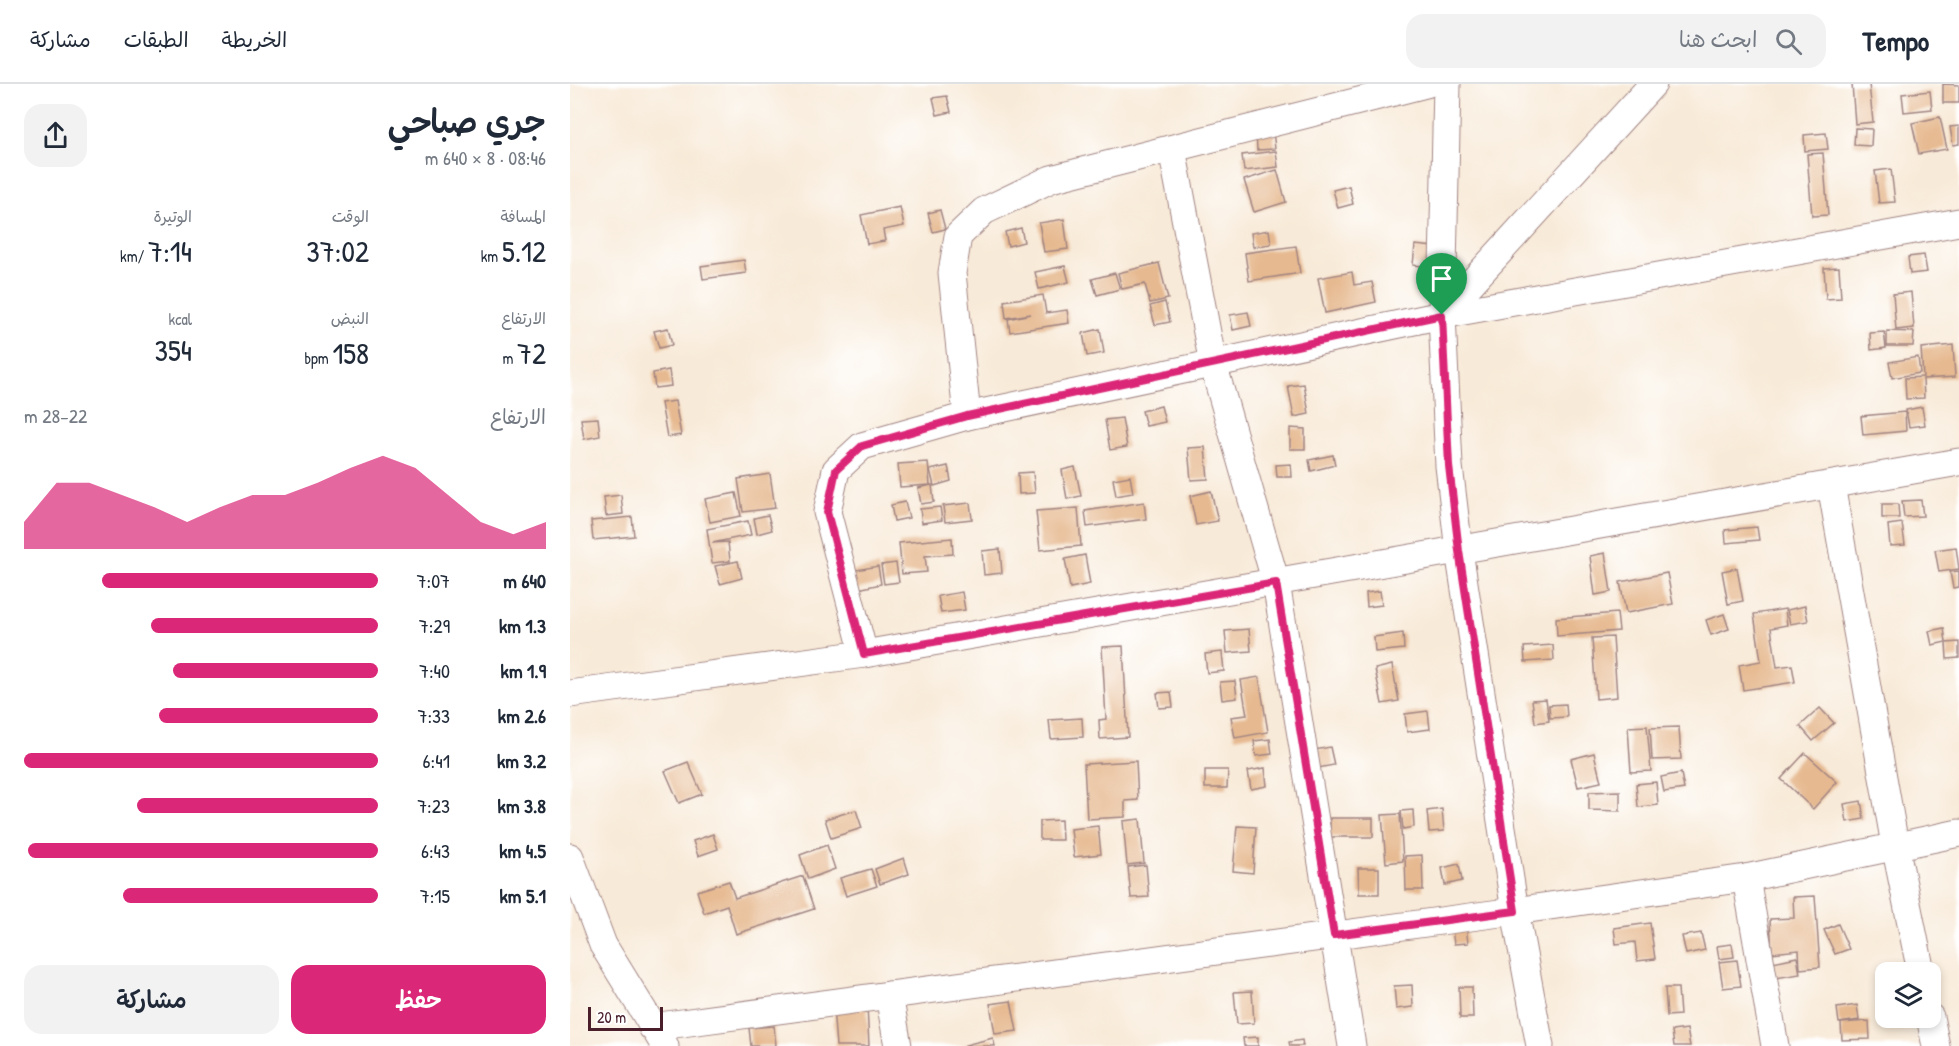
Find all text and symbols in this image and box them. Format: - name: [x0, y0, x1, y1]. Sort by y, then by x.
- search box: [1406, 14, 1826, 68]
- text: Tempo: [1862, 22, 1929, 60]
- text: ابحث هنا: [1679, 24, 1757, 54]
- text: مشاركة: [30, 25, 91, 54]
- text: الطبقات: [124, 25, 189, 54]
- text: الخريطة: [222, 25, 287, 54]
- icon: search: [1772, 25, 1805, 58]
- text: جري صباحي: [388, 99, 546, 143]
- button: share: [24, 104, 87, 167]
- text: 08:46 · 8 × 640 m: [425, 144, 546, 171]
- text: الوتيرة: [153, 205, 192, 227]
- text: الوقت: [332, 205, 369, 227]
- text: المسافة: [500, 205, 546, 227]
- text: 7:14: [148, 231, 192, 271]
- text: 37:02: [306, 231, 369, 271]
- text: 5.12: [502, 231, 546, 271]
- text: /km: [120, 245, 148, 267]
- text: km: [481, 245, 502, 267]
- pin: [1416, 253, 1467, 315]
- icon: arrive: [1425, 262, 1458, 295]
- text: النبض: [331, 307, 369, 329]
- text: الارتفاع: [501, 307, 546, 329]
- text: kcal: [169, 308, 192, 330]
- text: 354: [155, 330, 192, 370]
- text: 158: [332, 333, 369, 373]
- text: 72: [517, 333, 546, 373]
- text: bpm: [304, 347, 332, 369]
- text: m: [503, 347, 517, 369]
- text: 22–28 m: [24, 402, 87, 429]
- text: الارتفاع: [490, 403, 546, 430]
- text: 7:07: [417, 567, 450, 594]
- text: 640 m: [503, 567, 546, 594]
- text: 7:29: [419, 612, 450, 639]
- text: 1.3 km: [499, 612, 546, 639]
- text: 7:40: [419, 657, 450, 684]
- text: 1.9 km: [501, 657, 546, 684]
- text: 7:33: [418, 702, 450, 729]
- text: 2.6 km: [498, 702, 546, 729]
- text: 6:41: [423, 747, 450, 774]
- text: 3.2 km: [497, 747, 546, 774]
- text: 7:23: [417, 792, 450, 819]
- text: 3.8 km: [498, 792, 546, 819]
- text: 6:43: [421, 837, 450, 864]
- text: 4.5 km: [499, 837, 546, 864]
- text: 7:15: [420, 882, 450, 909]
- text: 5.1 km: [499, 882, 546, 909]
- map controls: [1875, 962, 1941, 1028]
- button: layers: [1875, 962, 1941, 1028]
- button: مشاركة: [24, 965, 279, 1034]
- button: حفظ: [291, 965, 546, 1034]
- scale bar: [588, 1004, 663, 1032]
- text: 20 m: [597, 1006, 626, 1028]

